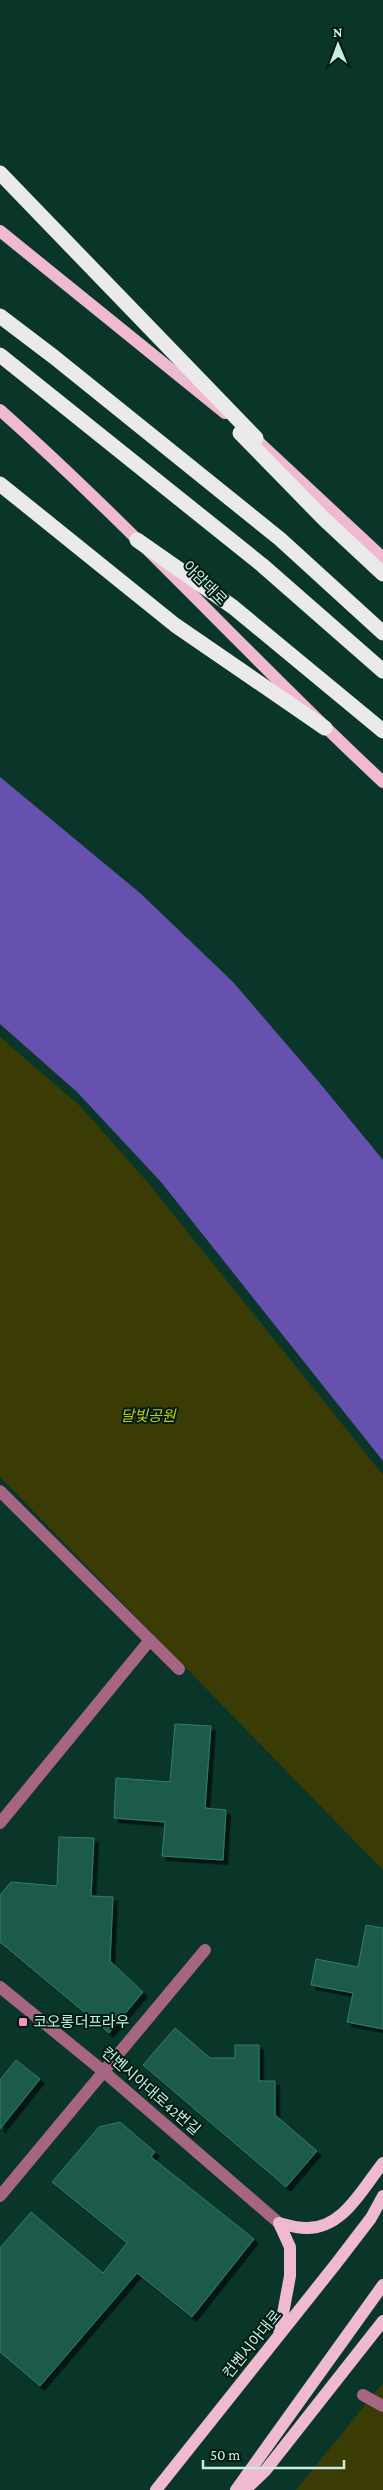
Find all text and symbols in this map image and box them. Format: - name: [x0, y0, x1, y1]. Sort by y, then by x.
- north arrow: [313, 20, 363, 70]
- text: N: [333, 24, 343, 40]
- street label: 아암대로: [180, 558, 230, 608]
- park label: 달빛공원: [120, 1408, 177, 1424]
- place label: 코오롱더프라우: [33, 2014, 130, 2030]
- marker: 코오롱더프라우: [17, 2016, 29, 2028]
- street label: 컨벤시아대로42번길: [99, 2044, 203, 2138]
- street label: 컨벤시아대로: [220, 2307, 284, 2381]
- scale bar: [203, 2438, 344, 2470]
- text: 50 m: [210, 2447, 240, 2463]

